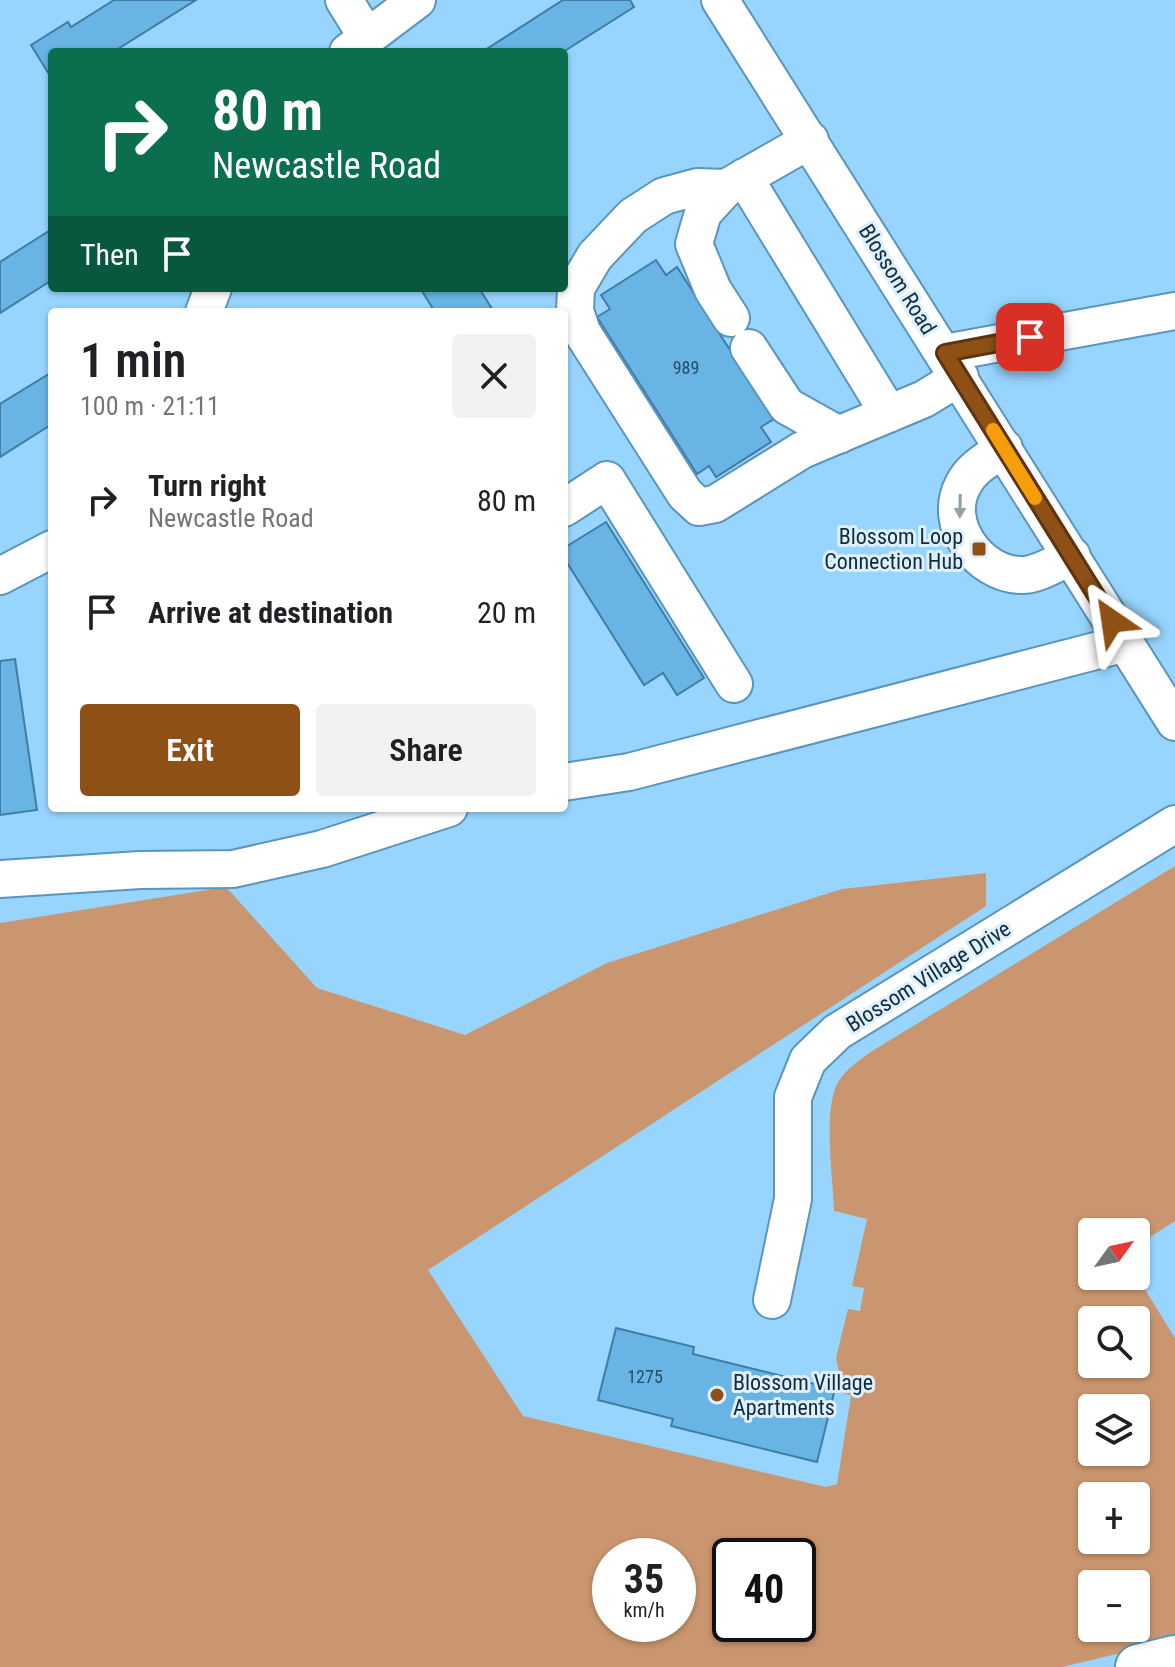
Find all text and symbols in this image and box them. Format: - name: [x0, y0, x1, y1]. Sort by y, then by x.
- text: 80 m: [212, 78, 323, 144]
- icon: right: [80, 80, 184, 184]
- text: Newcastle Road: [212, 145, 441, 187]
- street label: Blossom Road: [854, 220, 941, 339]
- icon: arrive: [155, 232, 199, 276]
- text: Then: [80, 237, 139, 272]
- pin: [996, 303, 1064, 371]
- icon: arrive: [1008, 315, 1052, 359]
- text: 1 min: [80, 332, 186, 389]
- button: close: [452, 334, 536, 418]
- house number: 989: [673, 357, 699, 378]
- text: 100 m · 21:11: [80, 391, 220, 421]
- text: Turn right: [148, 468, 266, 503]
- icon: right: [80, 478, 124, 522]
- text: 80 m: [477, 483, 536, 518]
- one-way arrow: [954, 494, 967, 520]
- text: Newcastle Road: [148, 503, 314, 533]
- place label: Blossom Loop Connection Hub: [824, 524, 963, 574]
- marker: Blossom Loop Connection Hub: [970, 540, 988, 558]
- position arrow: [1070, 579, 1154, 663]
- icon: arrive: [80, 590, 124, 634]
- text: Arrive at destination: [148, 595, 393, 630]
- text: 20 m: [477, 595, 536, 630]
- button: Exit: [80, 704, 300, 796]
- button: Share: [316, 704, 536, 796]
- street label: Blossom Village Drive: [842, 916, 1015, 1037]
- north arrow: [1078, 1218, 1150, 1290]
- map controls: [1078, 1218, 1150, 1642]
- button: search: [1078, 1306, 1150, 1378]
- house number: 1275: [627, 1366, 663, 1387]
- place label: Blossom Village Apartments: [733, 1370, 873, 1420]
- marker: Blossom Village Apartments: [708, 1386, 726, 1404]
- button: layers: [1078, 1394, 1150, 1466]
- button: +: [1078, 1482, 1150, 1554]
- speed limit sign: 40: [712, 1538, 816, 1642]
- text: 35: [624, 1556, 664, 1603]
- button: −: [1078, 1570, 1150, 1642]
- text: km/h: [623, 1598, 665, 1622]

